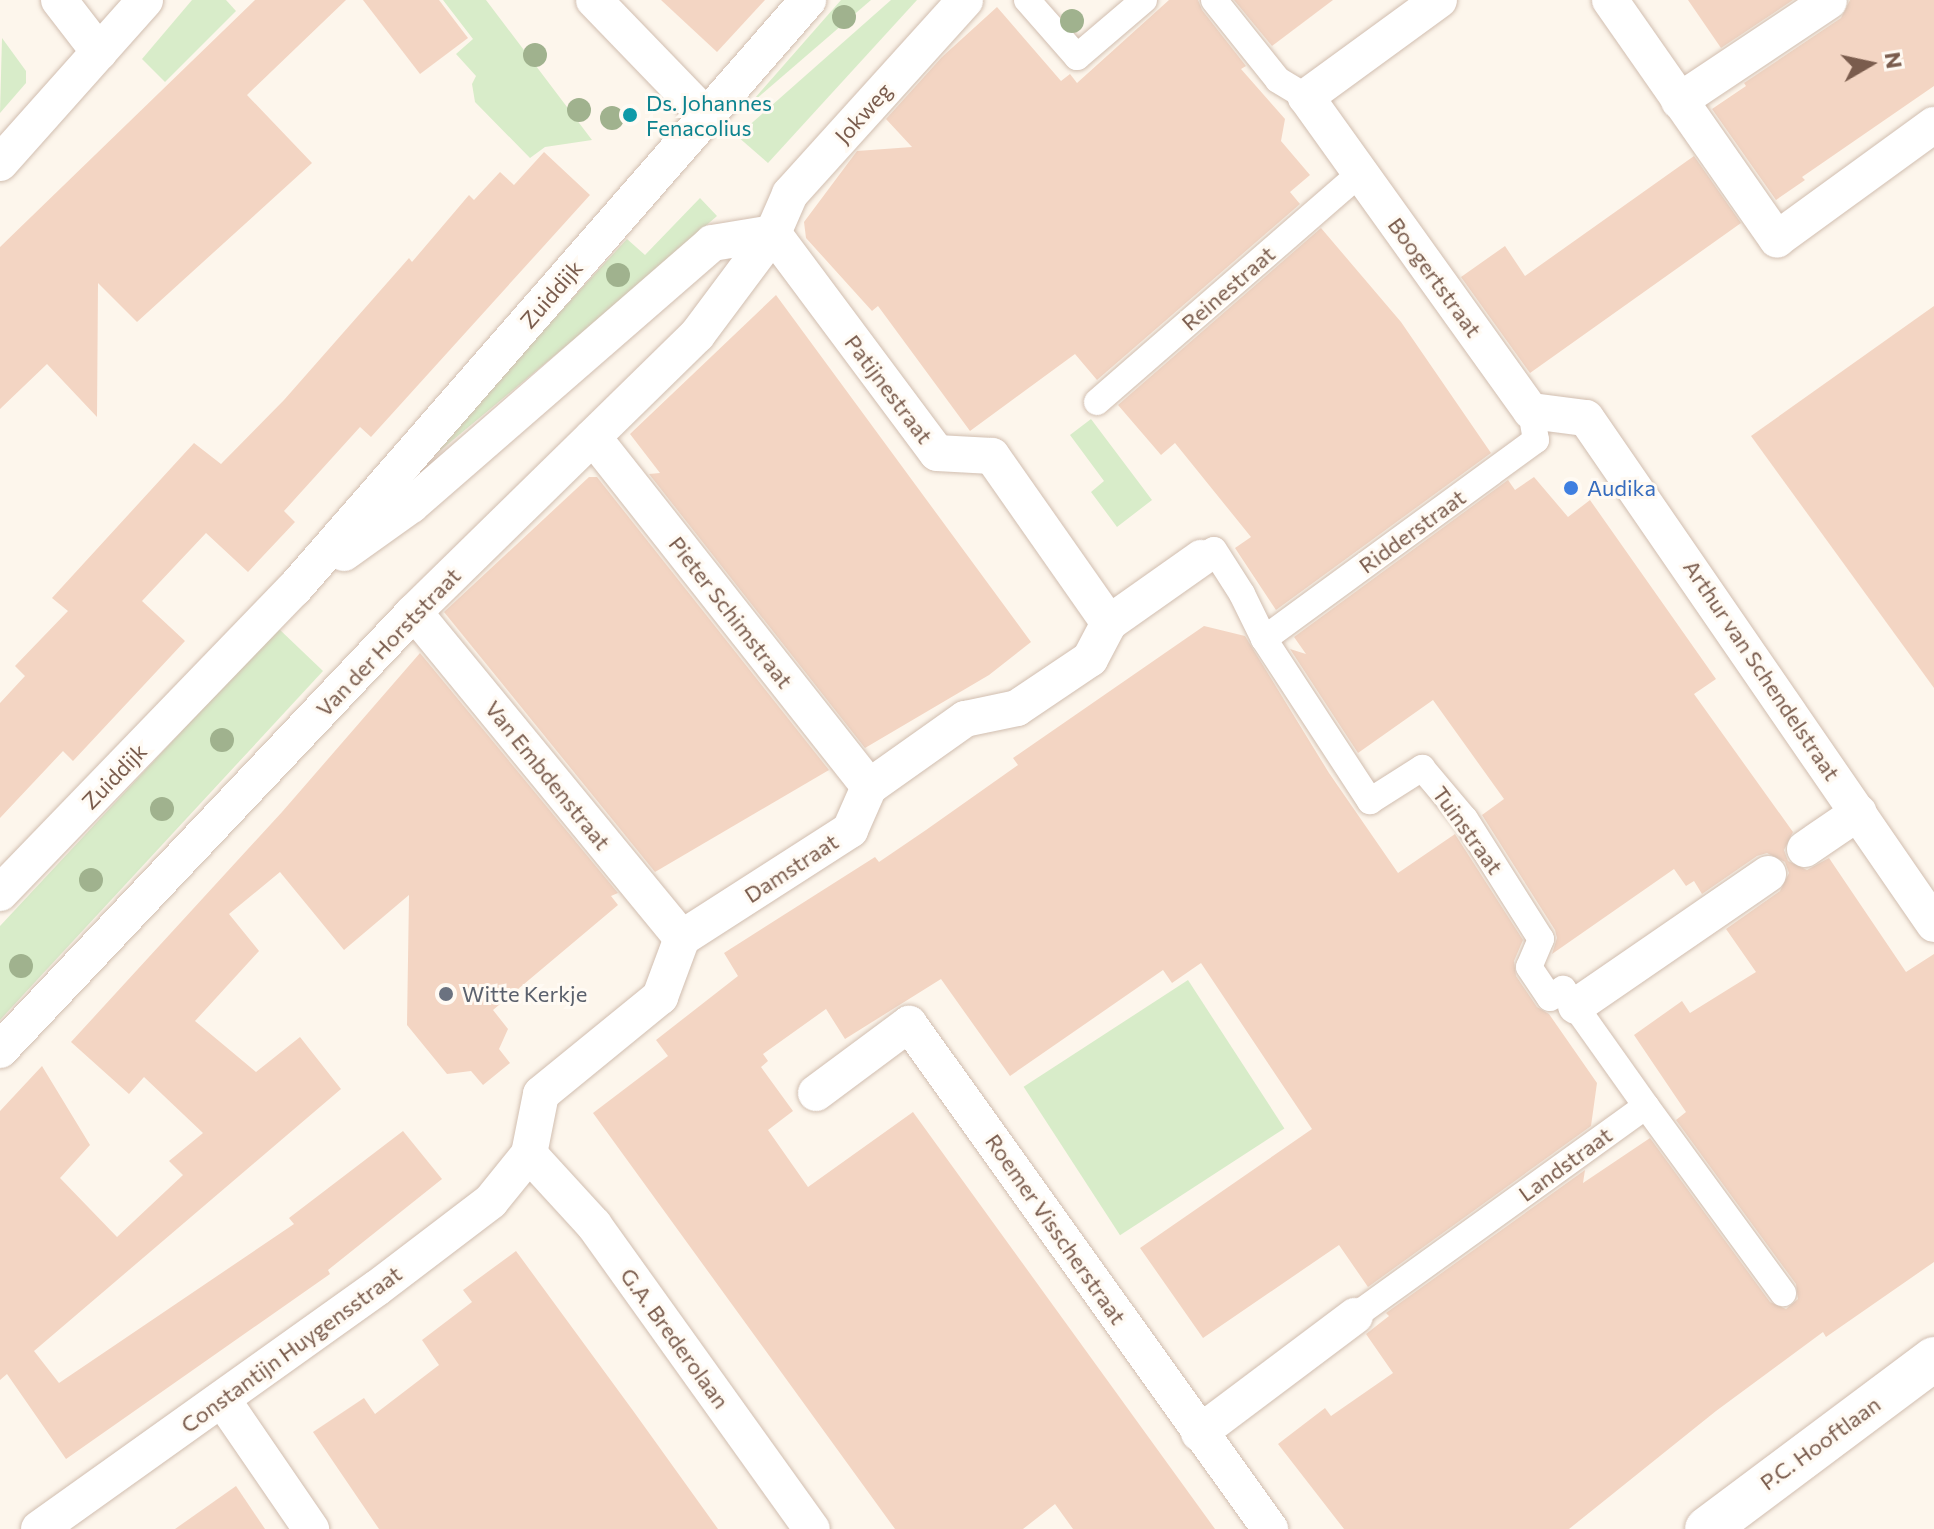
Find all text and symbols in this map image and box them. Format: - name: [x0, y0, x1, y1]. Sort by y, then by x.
- north arrow: [1830, 24, 1910, 104]
- text: N: [1880, 50, 1909, 70]
- street label: Jokweg: [829, 77, 897, 149]
- place label: Ds. Johannes Fenacolius: [646, 89, 772, 140]
- marker: Ds. Johannes Fenacolius: [621, 106, 639, 124]
- street label: Boogertstraat: [1383, 212, 1487, 342]
- street label: Reinestraat: [1176, 240, 1280, 336]
- street label: Zuiddijk: [514, 255, 588, 333]
- street label: Patijnestraat: [840, 329, 938, 449]
- place label: Audika: [1587, 475, 1656, 501]
- marker: Audika: [1562, 479, 1580, 497]
- street label: Ridderstraat: [1354, 483, 1470, 579]
- street label: Pieter Schimstraat: [664, 531, 798, 693]
- street label: Arthur van Schendelstraat: [1678, 555, 1846, 785]
- street label: Van der Horststraat: [310, 562, 466, 722]
- street label: Van Embdenstraat: [480, 695, 616, 855]
- street label: Zuiddijk: [76, 738, 152, 814]
- street label: Tuinstraat: [1427, 781, 1509, 879]
- street label: Damstraat: [739, 828, 843, 908]
- place label: Witte Kerkje: [462, 981, 587, 1007]
- marker: Witte Kerkje: [437, 985, 455, 1003]
- street label: Landstraat: [1513, 1121, 1617, 1207]
- street label: Roemer Visscherstraat: [980, 1129, 1132, 1329]
- street label: Constantijn Huygensstraat: [175, 1260, 407, 1438]
- street label: G.A. Brederolaan: [615, 1263, 735, 1413]
- street label: P.C. Hooftlaan: [1755, 1391, 1885, 1495]

